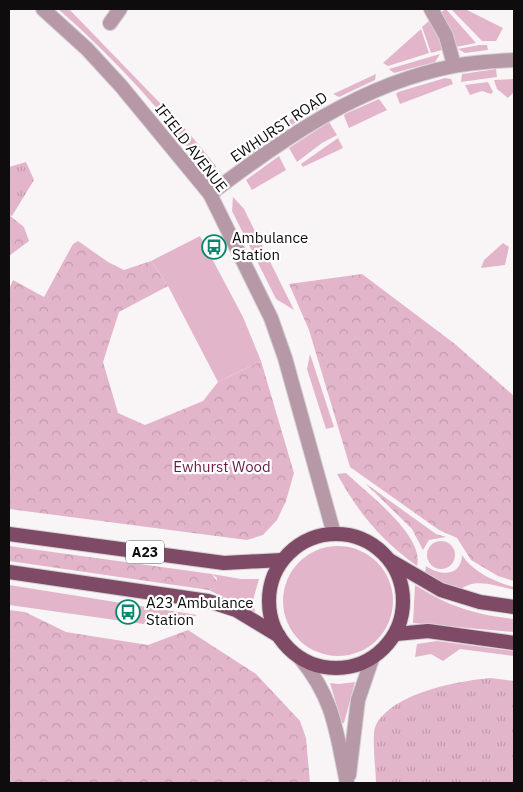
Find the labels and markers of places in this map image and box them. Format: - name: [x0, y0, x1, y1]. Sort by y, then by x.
- place label: Ambulance Station: [232, 228, 308, 264]
- bus stop icon: Ambulance Station: [201, 234, 227, 260]
- place label: A23 Ambulance Station: [146, 593, 253, 629]
- bus stop icon: A23 Ambulance Station: [115, 599, 141, 625]

